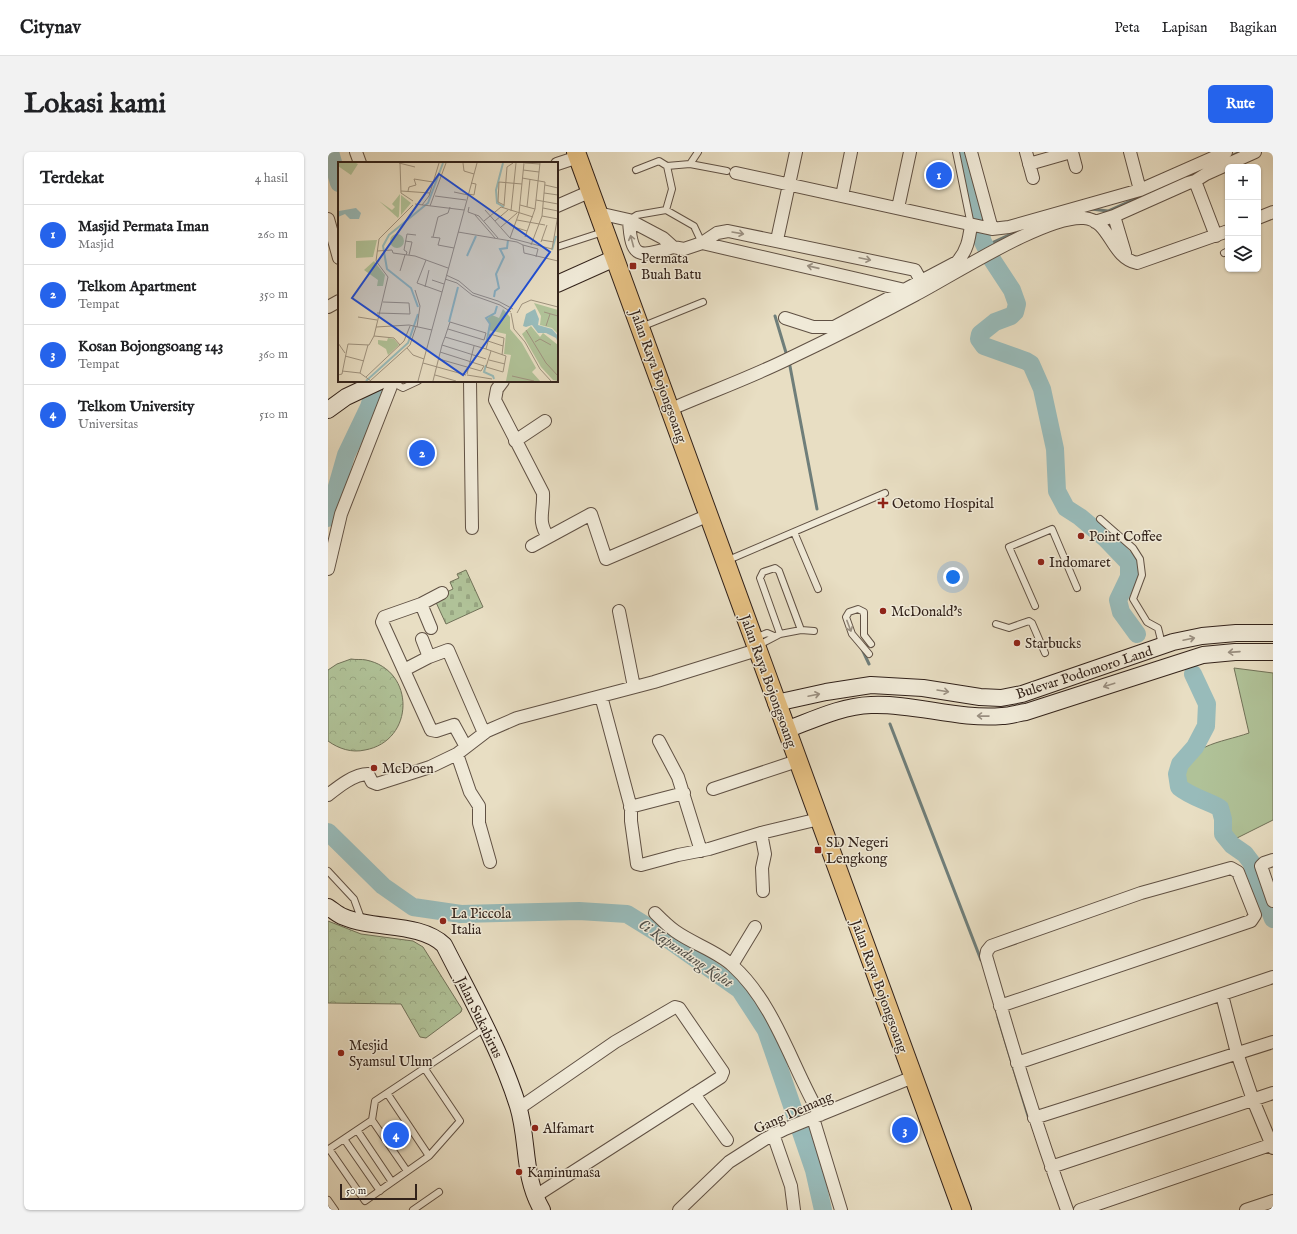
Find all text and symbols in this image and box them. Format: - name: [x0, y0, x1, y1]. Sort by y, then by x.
- text: Citynav: [20, 16, 81, 40]
- text: Peta: [1114, 19, 1140, 37]
- text: Lapisan: [1162, 19, 1207, 37]
- text: Bagikan: [1229, 19, 1277, 37]
- button: Rute: [1208, 85, 1273, 123]
- text: Lokasi kami: [24, 87, 166, 122]
- pin: 1: [926, 160, 952, 190]
- inset map: [338, 162, 558, 382]
- map controls: [1225, 164, 1261, 272]
- button: +: [1225, 164, 1261, 200]
- text: Terdekat: [40, 168, 104, 189]
- text: 4 hasil: [255, 170, 288, 187]
- button: −: [1225, 200, 1261, 236]
- text: Masjid Permata Iman: [78, 217, 209, 236]
- text: 1: [51, 226, 55, 243]
- text: 260 m: [257, 226, 288, 243]
- one-way arrow: [731, 229, 744, 237]
- one-way arrow: [627, 235, 635, 248]
- text: Masjid: [78, 236, 114, 253]
- button: layers: [1225, 236, 1261, 272]
- place label: Permata Buah Batu: [641, 250, 701, 284]
- one-way arrow: [858, 256, 871, 264]
- marker: Permata Buah Batu: [628, 261, 638, 271]
- one-way arrow: [806, 263, 819, 271]
- text: Telkom Apartment: [78, 277, 196, 296]
- text: 2: [50, 286, 56, 303]
- text: 350 m: [259, 286, 288, 303]
- text: Tempat: [78, 296, 119, 313]
- street label: Jalan Raya Bojongsoang: [625, 305, 691, 446]
- text: Kosan Bojongsoang 143: [78, 337, 223, 356]
- text: 3: [51, 346, 55, 363]
- text: 360 m: [258, 346, 288, 363]
- text: Tempat: [78, 356, 119, 373]
- text: Telkom University: [78, 397, 194, 416]
- text: 4: [50, 406, 56, 423]
- text: 510 m: [259, 406, 288, 423]
- text: Universitas: [78, 416, 138, 433]
- pin: 2: [409, 438, 435, 468]
- place label: Oetomo Hospital: [892, 495, 994, 513]
- marker: Oetomo Hospital: [877, 497, 889, 509]
- place label: Point Coffee: [1089, 528, 1163, 546]
- marker: Point Coffee: [1076, 531, 1086, 541]
- place label: Indomaret: [1049, 554, 1111, 572]
- marker: Indomaret: [1036, 557, 1046, 567]
- your location: [943, 567, 963, 587]
- place label: McDonald's: [891, 603, 962, 621]
- marker: McDonald's: [878, 606, 888, 616]
- street label: Jalan Raya Bojongsoang: [735, 610, 801, 751]
- one-way arrow: [845, 620, 853, 632]
- one-way arrow: [1182, 634, 1195, 642]
- place label: Starbucks: [1025, 635, 1081, 653]
- marker: Starbucks: [1012, 638, 1022, 648]
- street label: Bulevar Podomoro Land: [1014, 642, 1155, 704]
- one-way arrow: [1228, 649, 1241, 656]
- one-way arrow: [1103, 681, 1115, 689]
- one-way arrow: [936, 687, 949, 695]
- one-way arrow: [807, 690, 820, 698]
- one-way arrow: [977, 712, 990, 720]
- place label: McDoen: [382, 760, 434, 778]
- marker: McDoen: [369, 763, 379, 773]
- place label: SD Negeri Lengkong: [826, 834, 889, 868]
- marker: SD Negeri Lengkong: [813, 845, 823, 855]
- place label: La Piccola Italia: [451, 905, 512, 939]
- water label: Ci Kapundung Kolot: [634, 915, 738, 993]
- street label: Jalan Raya Bojongsoang: [846, 915, 912, 1056]
- marker: La Piccola Italia: [438, 916, 448, 926]
- street label: Jalan Sukabirus: [451, 972, 507, 1061]
- place label: Mesjid Syamsul Ulum: [349, 1037, 433, 1071]
- marker: Mesjid Syamsul Ulum: [336, 1048, 346, 1058]
- street label: Gang Demang: [751, 1087, 836, 1138]
- pin: 3: [892, 1115, 918, 1145]
- pin: 4: [383, 1120, 409, 1150]
- place label: Alfamart: [542, 1120, 594, 1138]
- marker: Alfamart: [530, 1123, 540, 1133]
- place label: Kaminumasa: [527, 1164, 601, 1182]
- marker: Kaminumasa: [514, 1167, 524, 1177]
- scale bar: [340, 1182, 417, 1201]
- text: 50 m: [346, 1184, 366, 1198]

